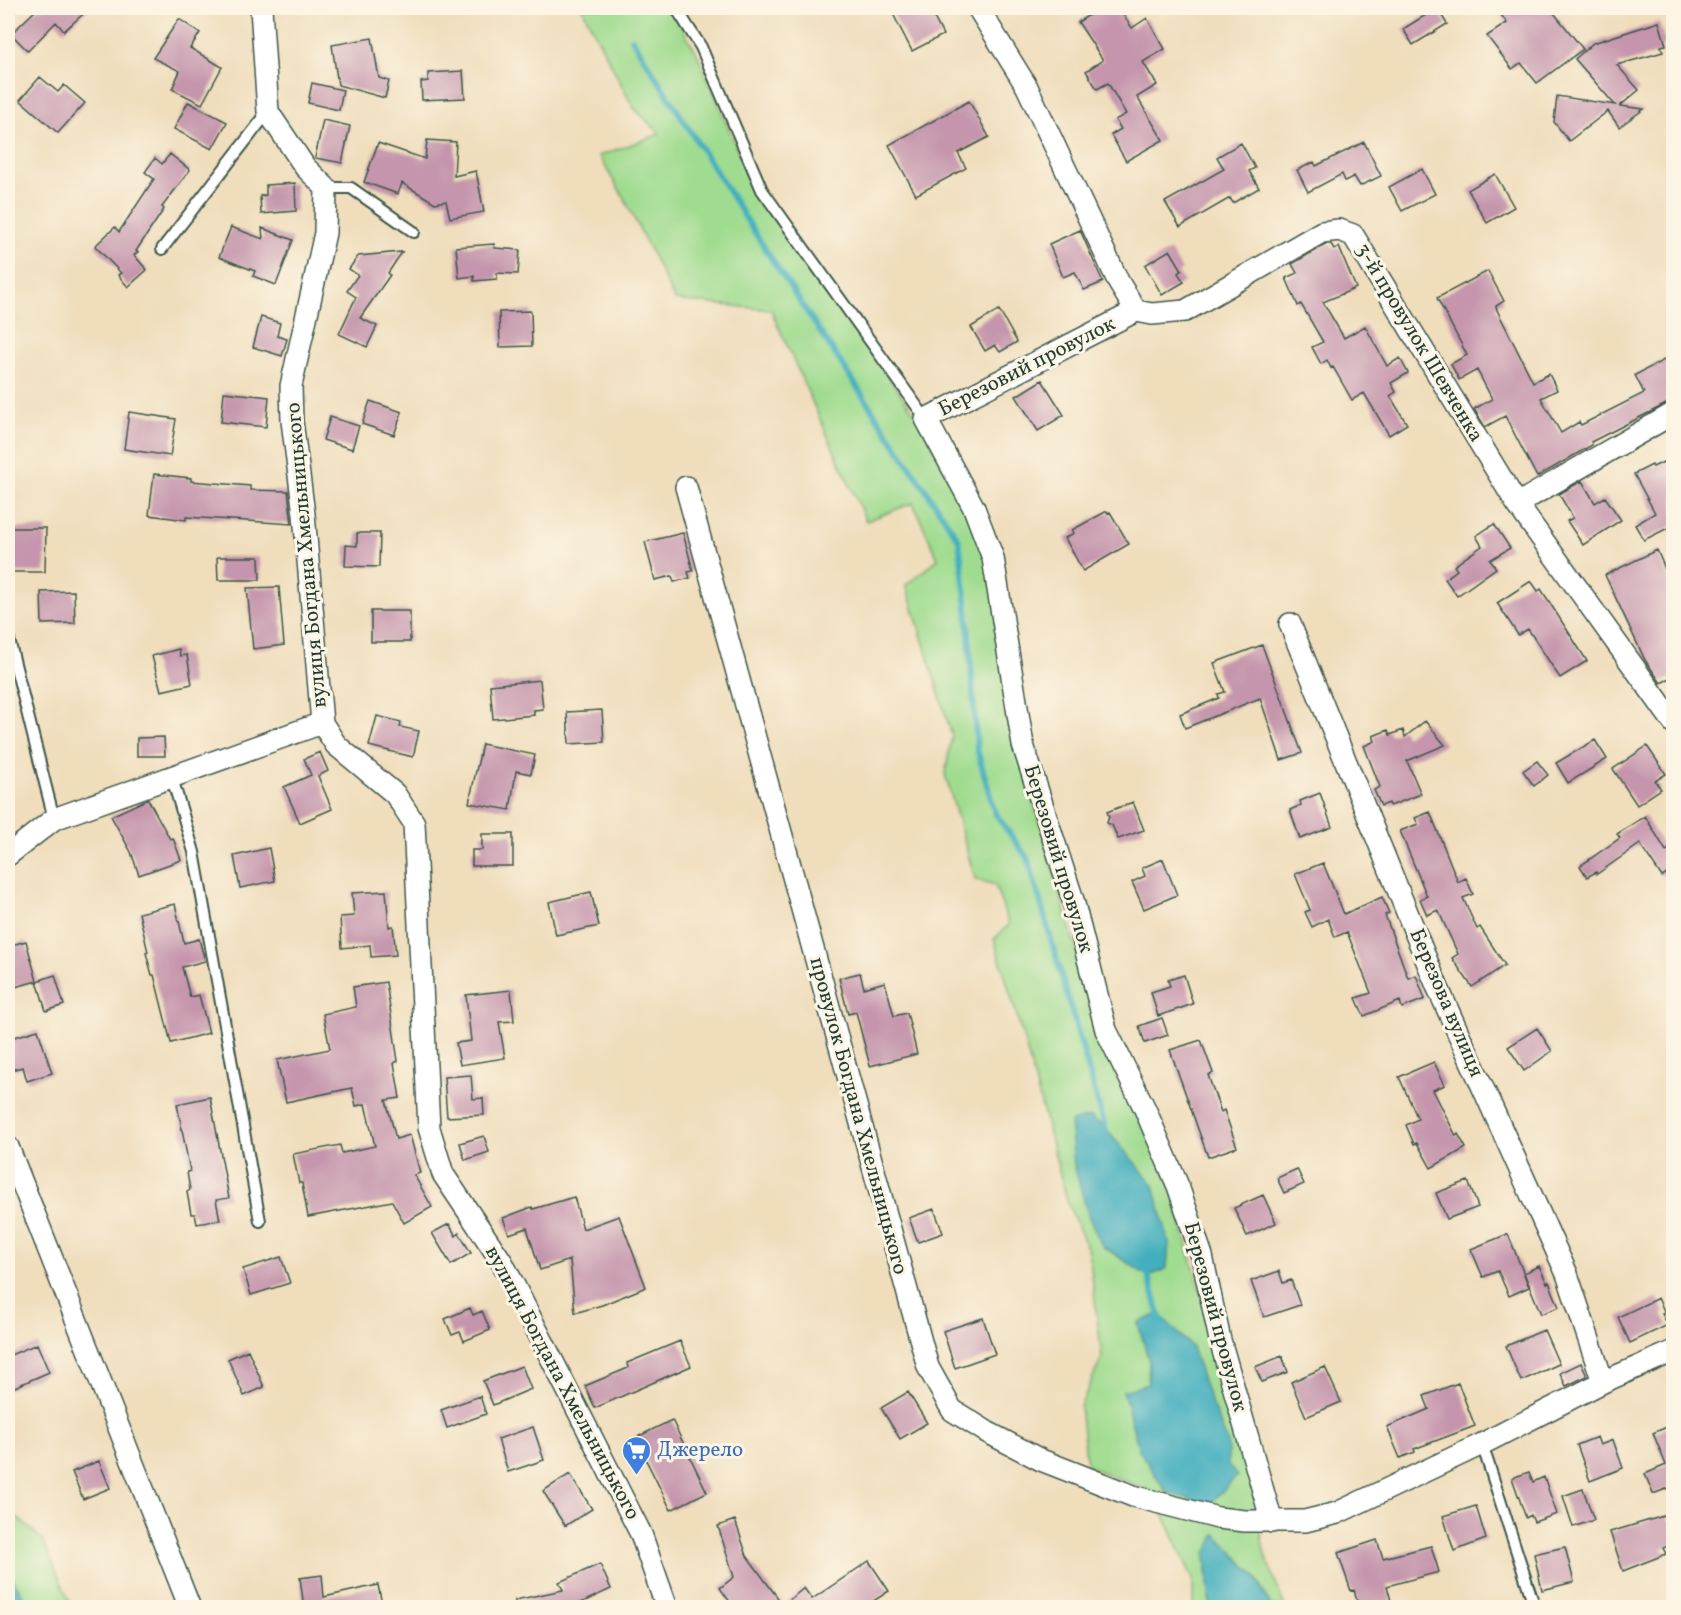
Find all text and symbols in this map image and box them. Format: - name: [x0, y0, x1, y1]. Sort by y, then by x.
- street label: 3-й провулок Шевченка: [1348, 238, 1490, 448]
- street label: Березовий провулок: [933, 310, 1121, 424]
- street label: вулиця Богдана Хмельницького: [279, 401, 335, 709]
- street label: Березовий провулок: [1016, 761, 1100, 957]
- street label: Березова вулиця: [1402, 924, 1490, 1082]
- street label: провулок Богдана Хмельницького: [802, 954, 914, 1278]
- street label: Березовий провулок: [1176, 1219, 1254, 1415]
- street label: вулиця Богдана Хмельницького: [477, 1241, 647, 1525]
- supermarket icon: Джерело: [620, 1434, 652, 1476]
- place label: Джерело: [657, 1436, 743, 1465]

